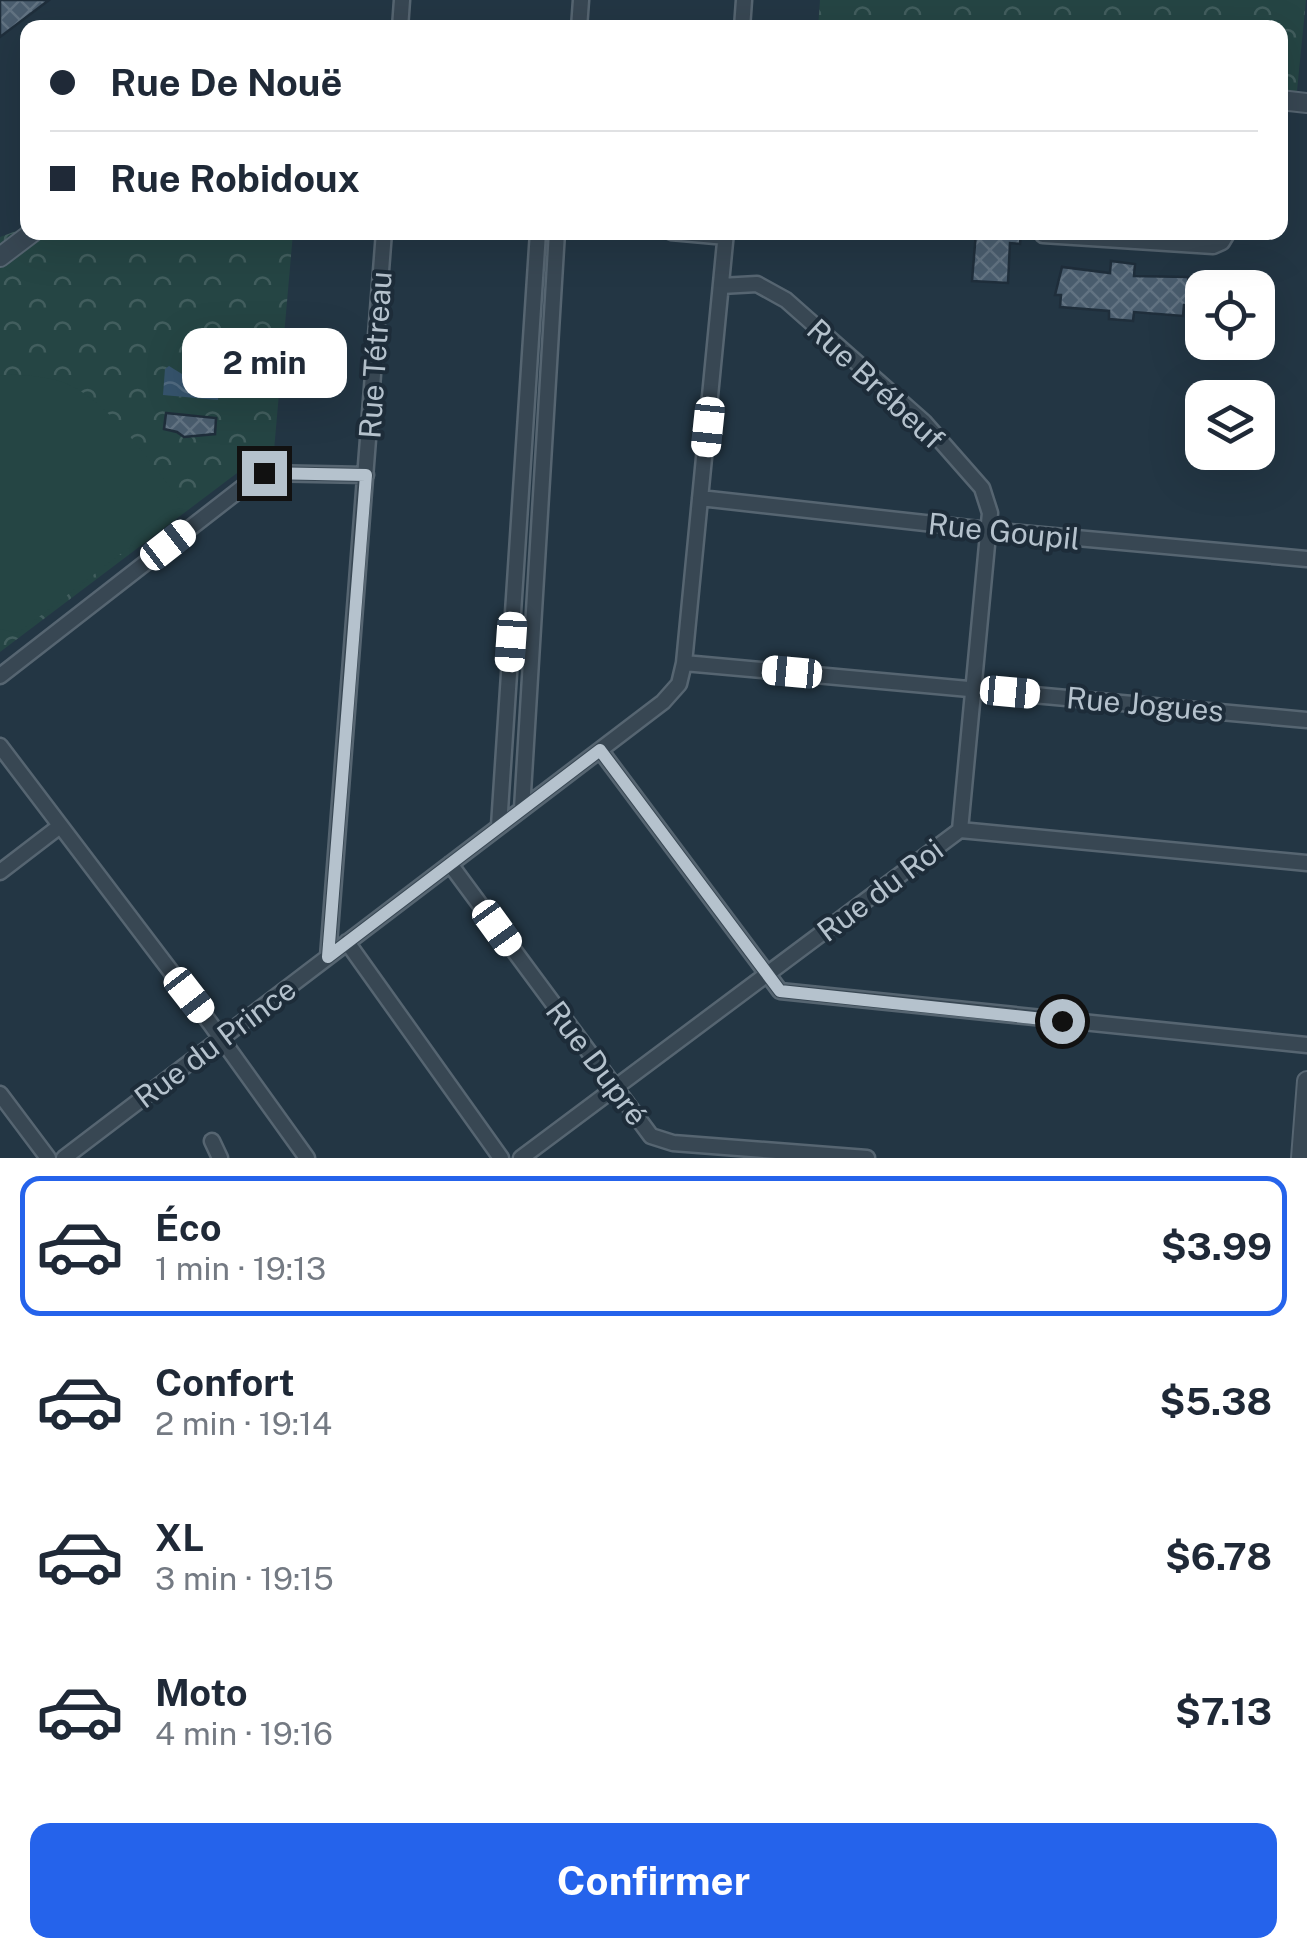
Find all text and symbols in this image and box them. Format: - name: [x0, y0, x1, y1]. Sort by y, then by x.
- text: Rue De Nouë: [110, 60, 342, 105]
- text: Rue Robidoux: [110, 156, 360, 201]
- street label: Rue Tétreau: [351, 270, 399, 440]
- map controls: [1185, 270, 1275, 470]
- button: locate: [1185, 270, 1275, 360]
- street label: Rue Brébeuf: [800, 311, 952, 457]
- callout: 2 min: [182, 328, 346, 398]
- text: 2 min: [223, 344, 306, 381]
- button: layers: [1185, 380, 1275, 470]
- car: [690, 396, 726, 458]
- route end: [242, 451, 287, 496]
- street label: Rue Goupil: [926, 505, 1082, 557]
- car: [135, 515, 201, 575]
- car: [494, 611, 528, 673]
- car: [761, 654, 823, 690]
- car: [979, 674, 1041, 710]
- street label: Rue Jogues: [1065, 679, 1225, 729]
- street label: Rue du Roi: [810, 831, 950, 949]
- car: [467, 895, 527, 961]
- car: [159, 962, 219, 1028]
- street label: Rue du Prince: [127, 971, 303, 1115]
- street label: Rue Dupré: [539, 994, 655, 1132]
- route start: [1040, 999, 1085, 1044]
- icon: car: [35, 1201, 125, 1291]
- text: Éco: [155, 1205, 222, 1250]
- text: $3.99: [1161, 1224, 1272, 1269]
- text: 1 min · 19:13: [155, 1250, 326, 1287]
- icon: car: [35, 1356, 125, 1446]
- text: Confort: [155, 1360, 295, 1405]
- text: $5.38: [1160, 1379, 1272, 1424]
- text: 2 min · 19:14: [155, 1405, 332, 1442]
- icon: car: [35, 1511, 125, 1601]
- text: XL: [155, 1515, 204, 1560]
- text: $6.78: [1165, 1534, 1272, 1579]
- text: 3 min · 19:15: [155, 1560, 334, 1597]
- icon: car: [35, 1666, 125, 1756]
- text: Moto: [155, 1670, 248, 1715]
- text: $7.13: [1175, 1689, 1272, 1734]
- text: 4 min · 19:16: [155, 1715, 333, 1752]
- button: Confirmer: [30, 1823, 1277, 1938]

